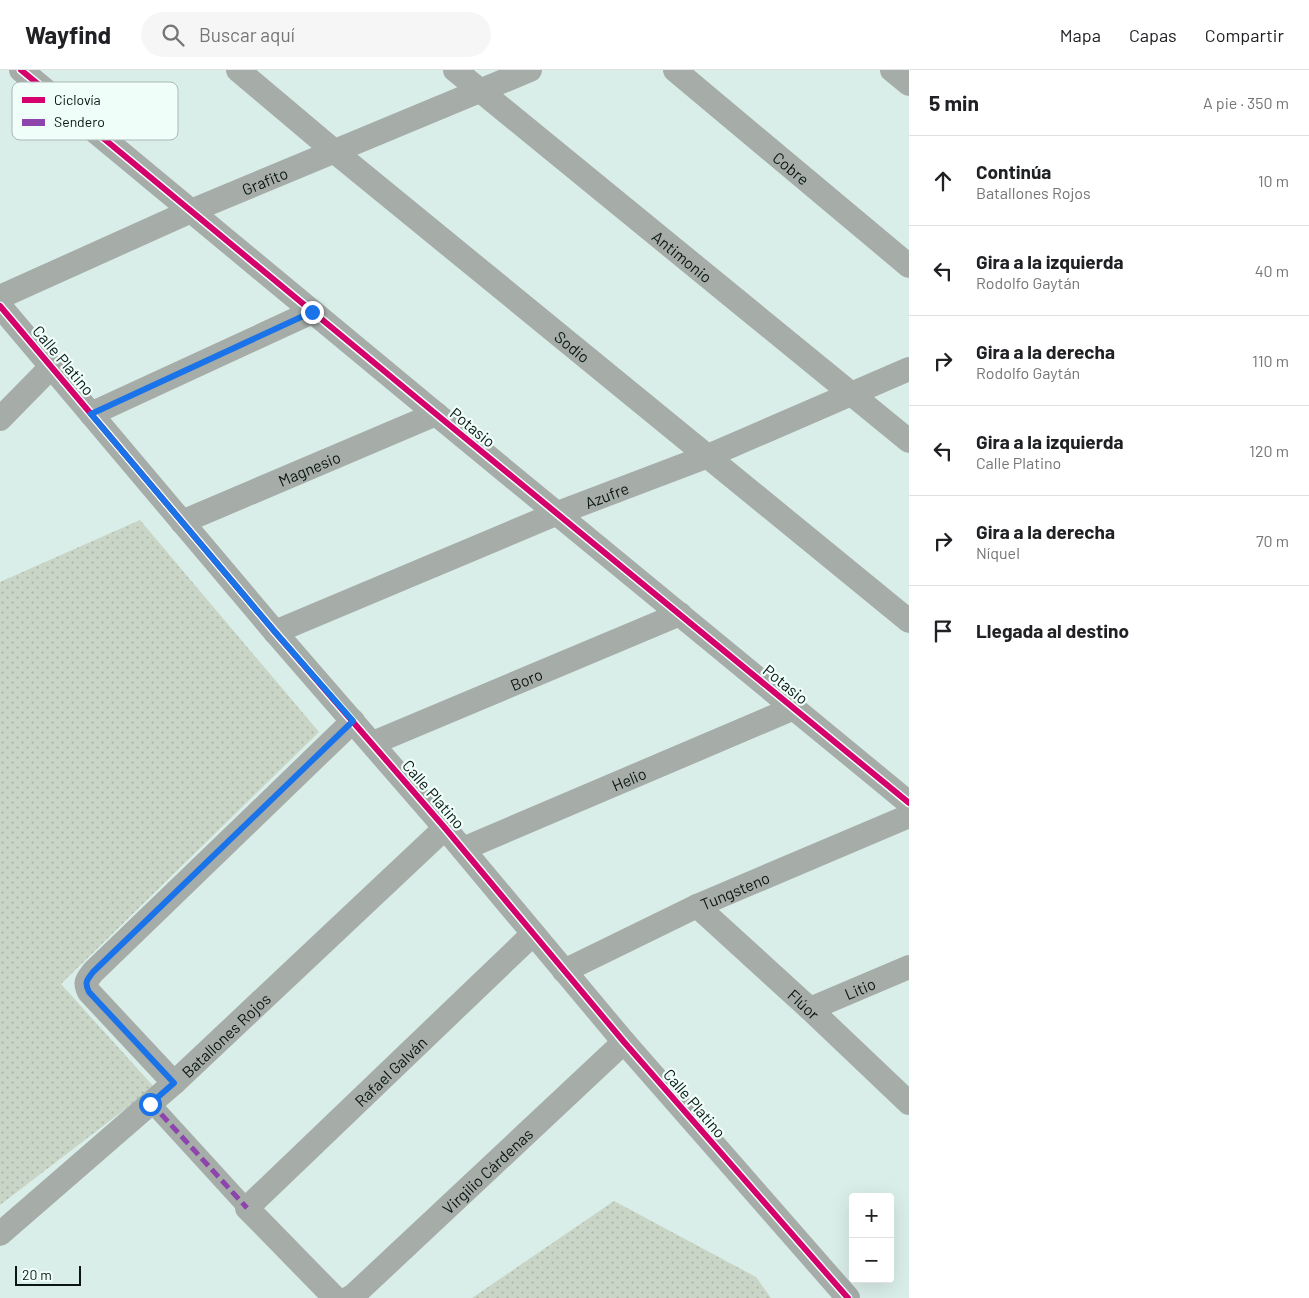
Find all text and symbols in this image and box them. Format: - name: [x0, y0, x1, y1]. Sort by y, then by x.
- search box: [141, 12, 491, 57]
- text: Wayfind: [25, 20, 111, 49]
- icon: search: [159, 21, 187, 49]
- text: Buscar aquí: [199, 23, 295, 46]
- text: Mapa: [1060, 24, 1101, 46]
- text: Capas: [1129, 24, 1177, 46]
- text: Compartir: [1205, 24, 1284, 46]
- legend: [12, 82, 178, 140]
- text: 5 min: [929, 90, 979, 115]
- text: Ciclovía: [54, 91, 101, 108]
- text: A pie · 350 m: [1203, 93, 1289, 112]
- text: Sendero: [54, 113, 105, 130]
- street label: Cobre: [770, 147, 814, 188]
- text: Continúa: [976, 160, 1051, 183]
- street label: Grafito: [239, 162, 290, 198]
- icon: ahead: [929, 167, 957, 195]
- text: 10 m: [1258, 171, 1289, 190]
- text: Batallones Rojos: [976, 183, 1091, 202]
- street label: Antimonio: [649, 226, 716, 286]
- text: Gira a la izquierda: [976, 250, 1124, 273]
- icon: left: [929, 257, 957, 285]
- text: 40 m: [1255, 261, 1289, 280]
- text: Rodolfo Gaytán: [976, 273, 1080, 292]
- route end: [301, 301, 324, 324]
- street label: Calle Platino: [29, 321, 99, 399]
- street label: Sodio: [551, 326, 594, 366]
- text: Gira a la derecha: [976, 340, 1115, 363]
- icon: right: [929, 347, 957, 375]
- text: 110 m: [1252, 351, 1289, 370]
- text: Rodolfo Gaytán: [976, 363, 1080, 382]
- street label: Potasio: [447, 403, 499, 451]
- text: Gira a la izquierda: [976, 430, 1124, 453]
- icon: left: [929, 437, 957, 465]
- text: 120 m: [1249, 441, 1289, 460]
- street label: Magnesio: [275, 446, 343, 490]
- text: Calle Platino: [976, 453, 1061, 472]
- street label: Azufre: [582, 478, 631, 511]
- text: Gira a la derecha: [976, 520, 1115, 543]
- icon: right: [929, 527, 957, 555]
- text: 70 m: [1256, 531, 1289, 550]
- text: Níquel: [976, 543, 1020, 562]
- icon: arrive: [929, 617, 957, 645]
- text: Llegada al destino: [976, 619, 1129, 642]
- street label: Potasio: [760, 660, 812, 708]
- street label: Boro: [507, 663, 545, 694]
- street label: Calle Platino: [399, 756, 469, 832]
- street label: Helio: [609, 763, 649, 794]
- street label: Tungsteno: [697, 867, 772, 913]
- street label: Litio: [841, 973, 878, 1003]
- street label: Flúor: [784, 985, 824, 1023]
- street label: Batallones Rojos: [177, 988, 274, 1081]
- street label: Rafael Galván: [350, 1032, 430, 1110]
- street label: Calle Platino: [660, 1065, 730, 1141]
- route start: [139, 1093, 162, 1116]
- street label: Virgilio Cárdenas: [438, 1124, 536, 1217]
- map controls: [849, 1193, 894, 1283]
- button: +: [849, 1193, 894, 1238]
- button: −: [849, 1238, 894, 1283]
- scale bar: [15, 1263, 81, 1286]
- text: 20 m: [22, 1266, 52, 1283]

